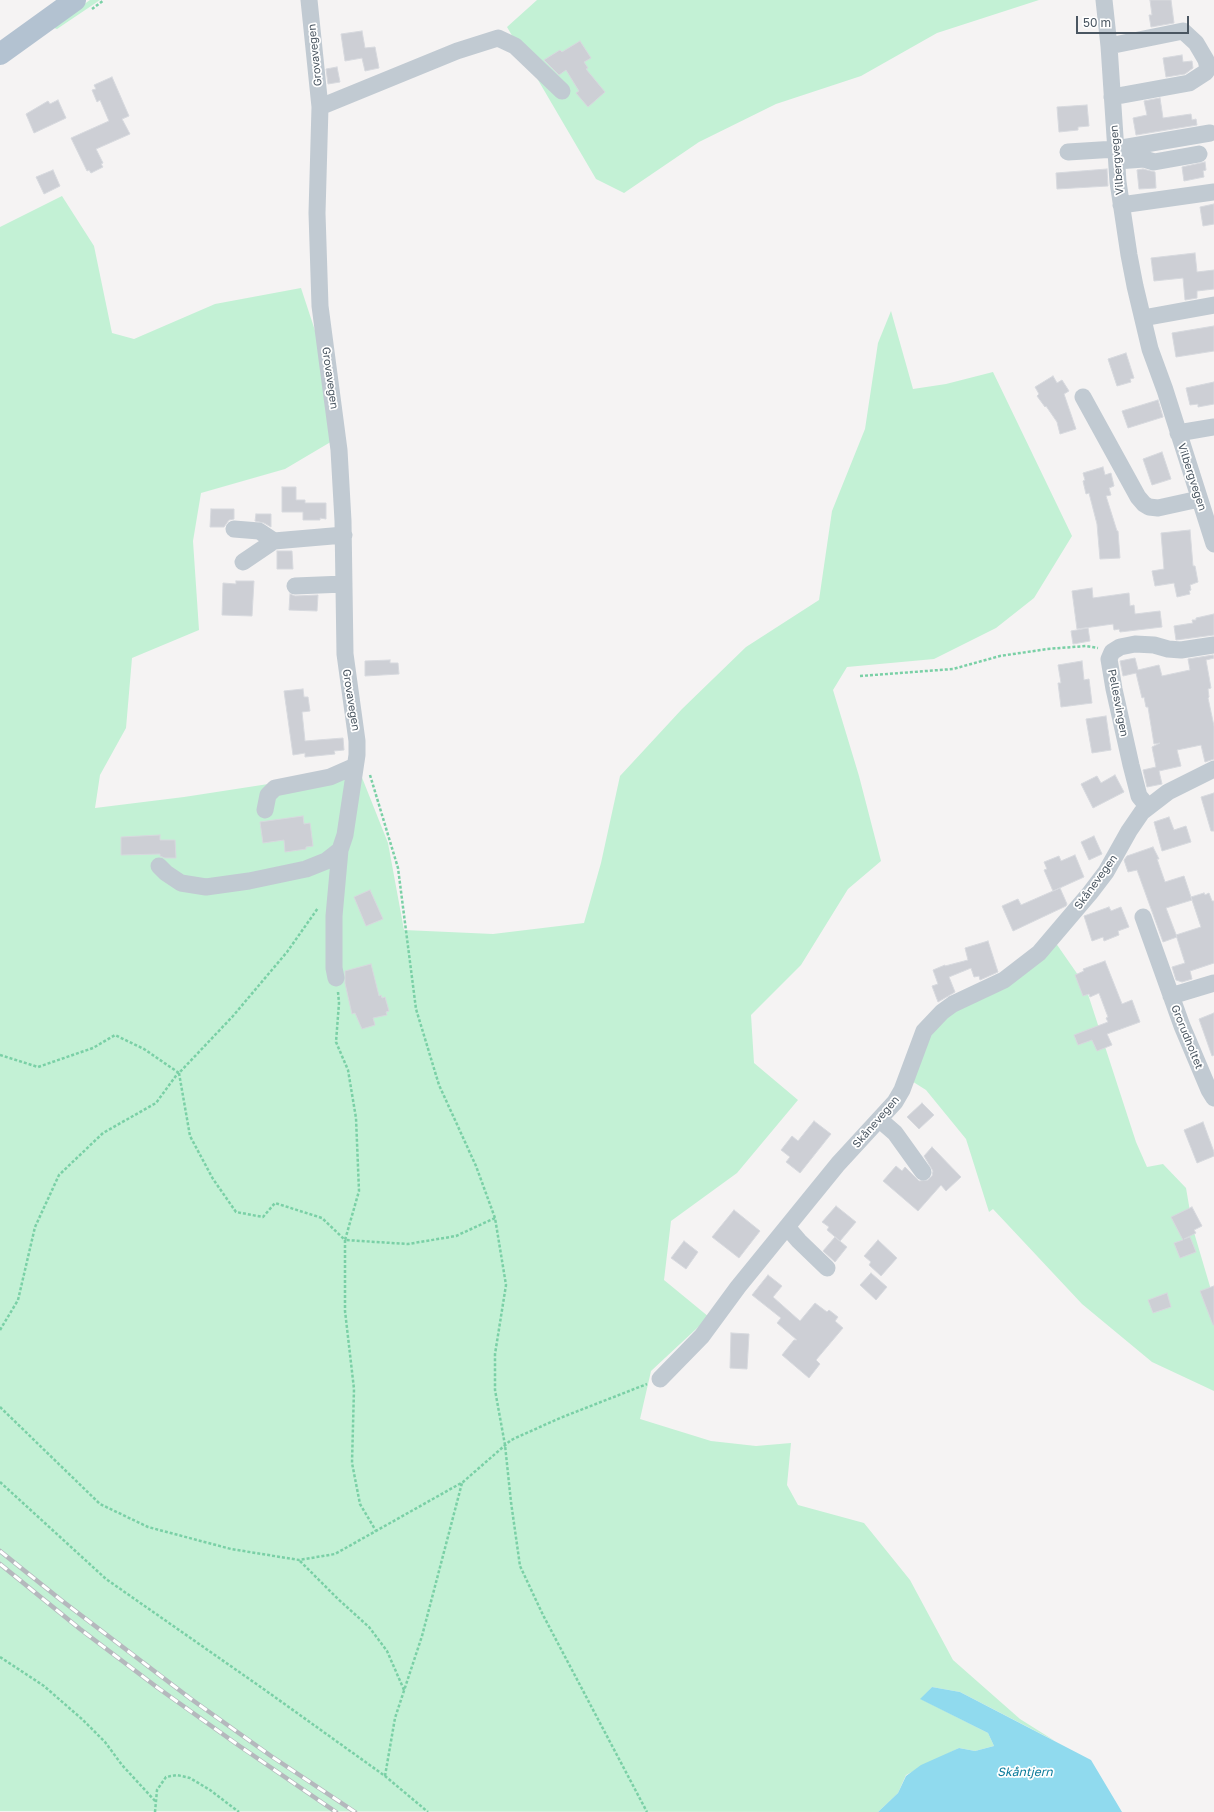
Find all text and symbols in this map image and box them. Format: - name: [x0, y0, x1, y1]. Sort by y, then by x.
- scale bar: [1078, 8, 1191, 34]
- text: 50 m: [1083, 15, 1111, 30]
- street label: Grovavegen: [305, 23, 325, 87]
- street label: Vilbergvegen: [1107, 124, 1127, 196]
- street label: Grovavegen: [319, 346, 341, 410]
- street label: Vilbergvegen: [1175, 442, 1209, 512]
- street label: Grovavegen: [340, 668, 362, 732]
- street label: Pellesvingen: [1105, 668, 1131, 738]
- street label: Skånevegen: [1072, 852, 1120, 912]
- street label: Grorudholtet: [1168, 1003, 1206, 1071]
- street label: Skånevegen: [850, 1093, 902, 1151]
- water label: Skåntjern: [997, 1765, 1053, 1779]

